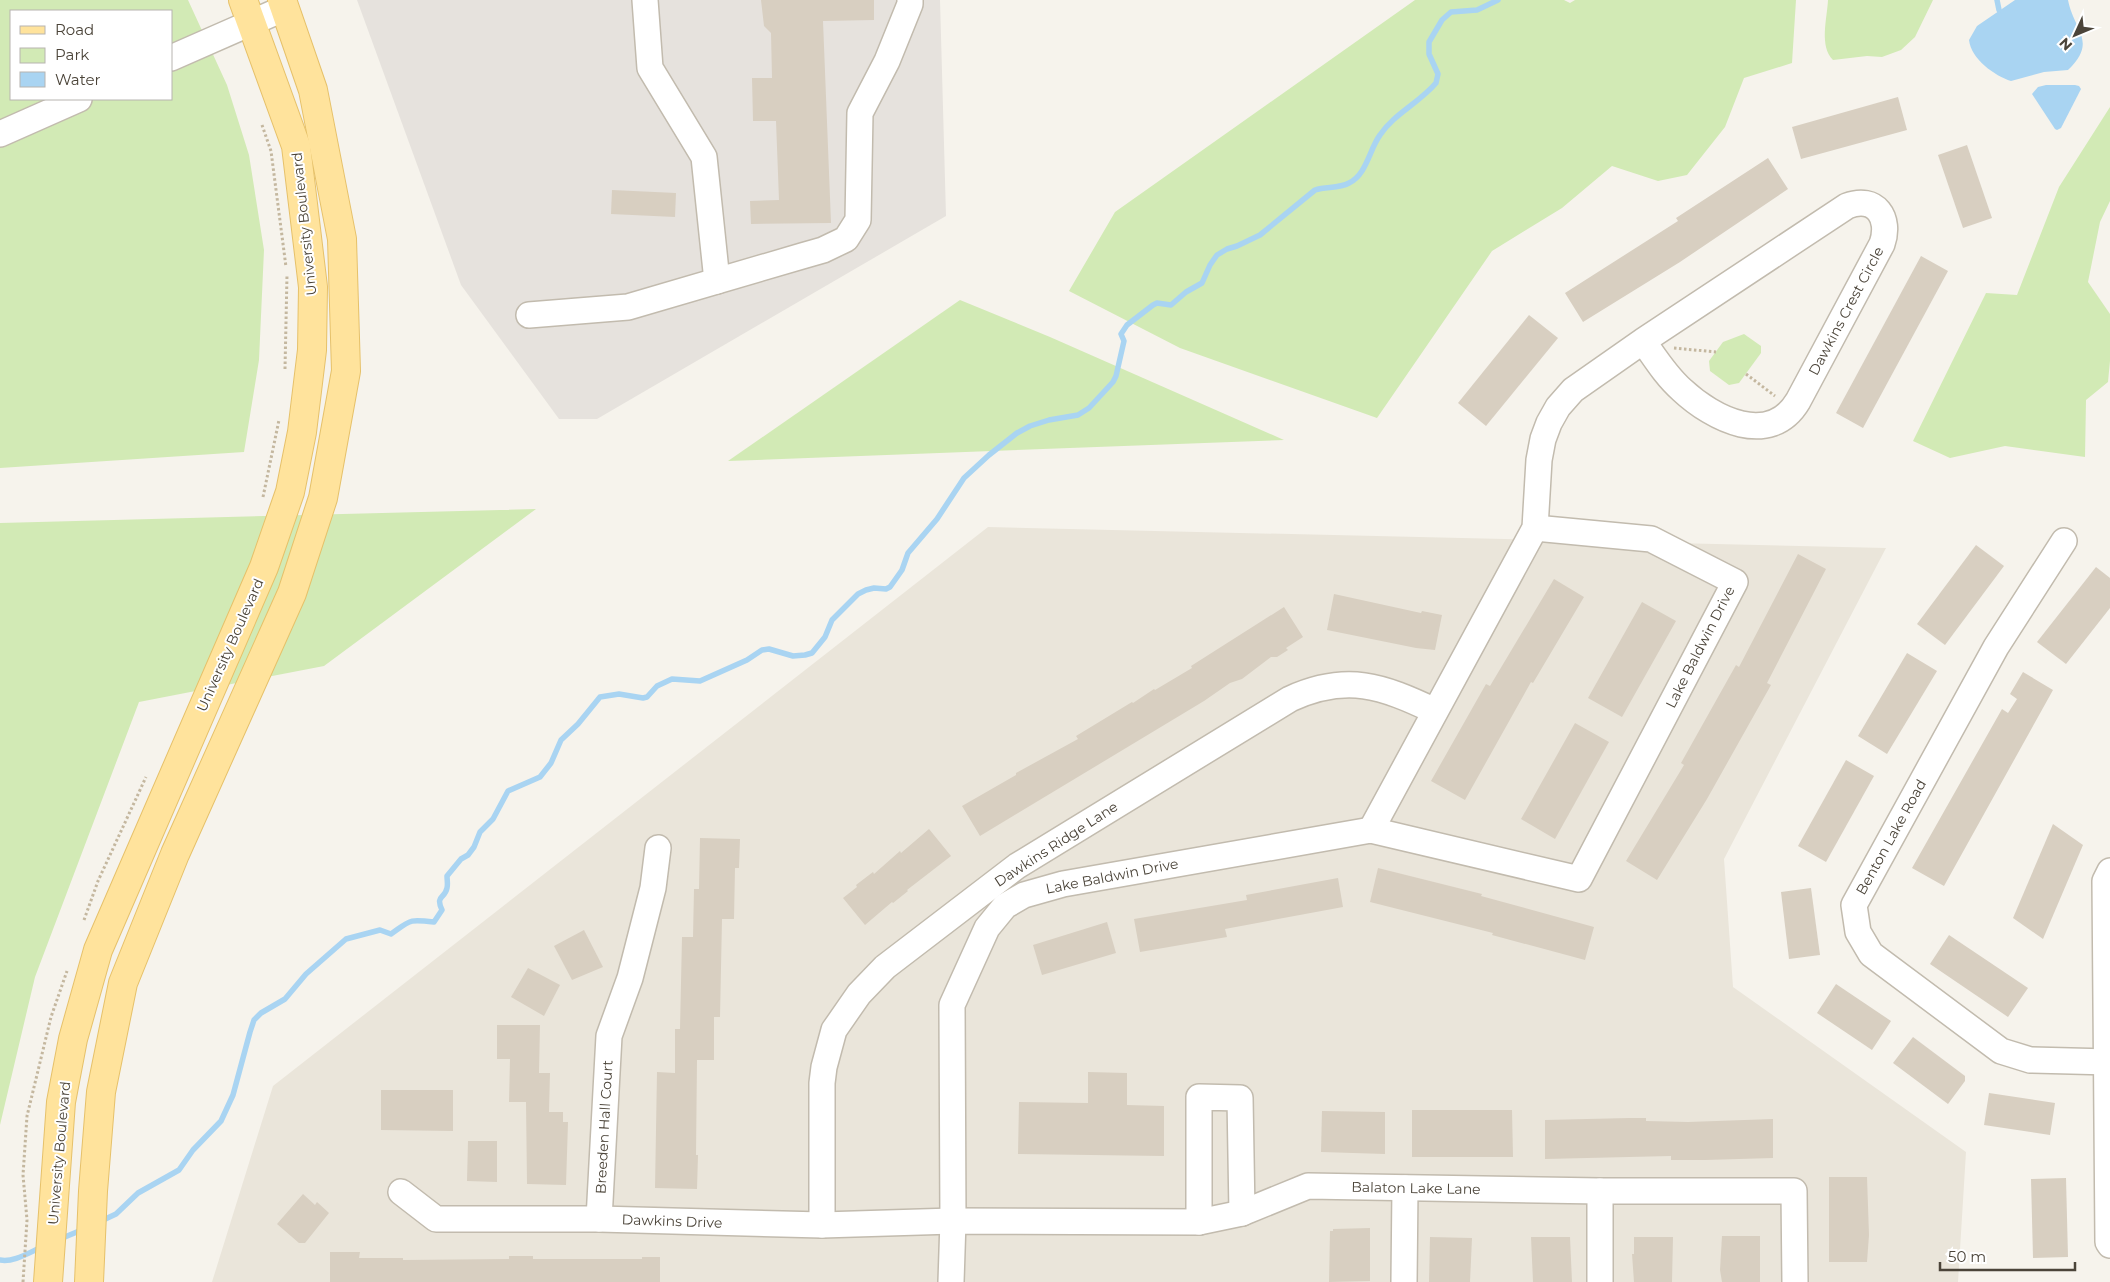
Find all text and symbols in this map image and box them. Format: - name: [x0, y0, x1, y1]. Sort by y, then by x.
- legend: [10, 10, 172, 100]
- north arrow: [2050, 10, 2100, 60]
- text: Road: [55, 20, 94, 39]
- text: N: [2055, 34, 2076, 54]
- text: Park: [55, 45, 89, 64]
- text: Water: [55, 70, 101, 89]
- street label: University Boulevard: [288, 151, 320, 297]
- street label: Dawkins Crest Circle: [1804, 244, 1888, 378]
- street label: University Boulevard: [192, 576, 268, 714]
- street label: Lake Baldwin Drive: [1661, 583, 1739, 711]
- street label: Benton Lake Road: [1852, 776, 1930, 898]
- street label: Dawkins Ridge Lane: [991, 797, 1121, 891]
- street label: Lake Baldwin Drive: [1044, 854, 1180, 898]
- street label: Breeden Hall Court: [592, 1059, 617, 1194]
- street label: University Boulevard: [44, 1080, 74, 1226]
- street label: Balaton Lake Lane: [1351, 1178, 1481, 1198]
- street label: Dawkins Drive: [621, 1210, 723, 1232]
- scale bar: [1940, 1240, 2075, 1272]
- text: 50 m: [1948, 1247, 1986, 1266]

